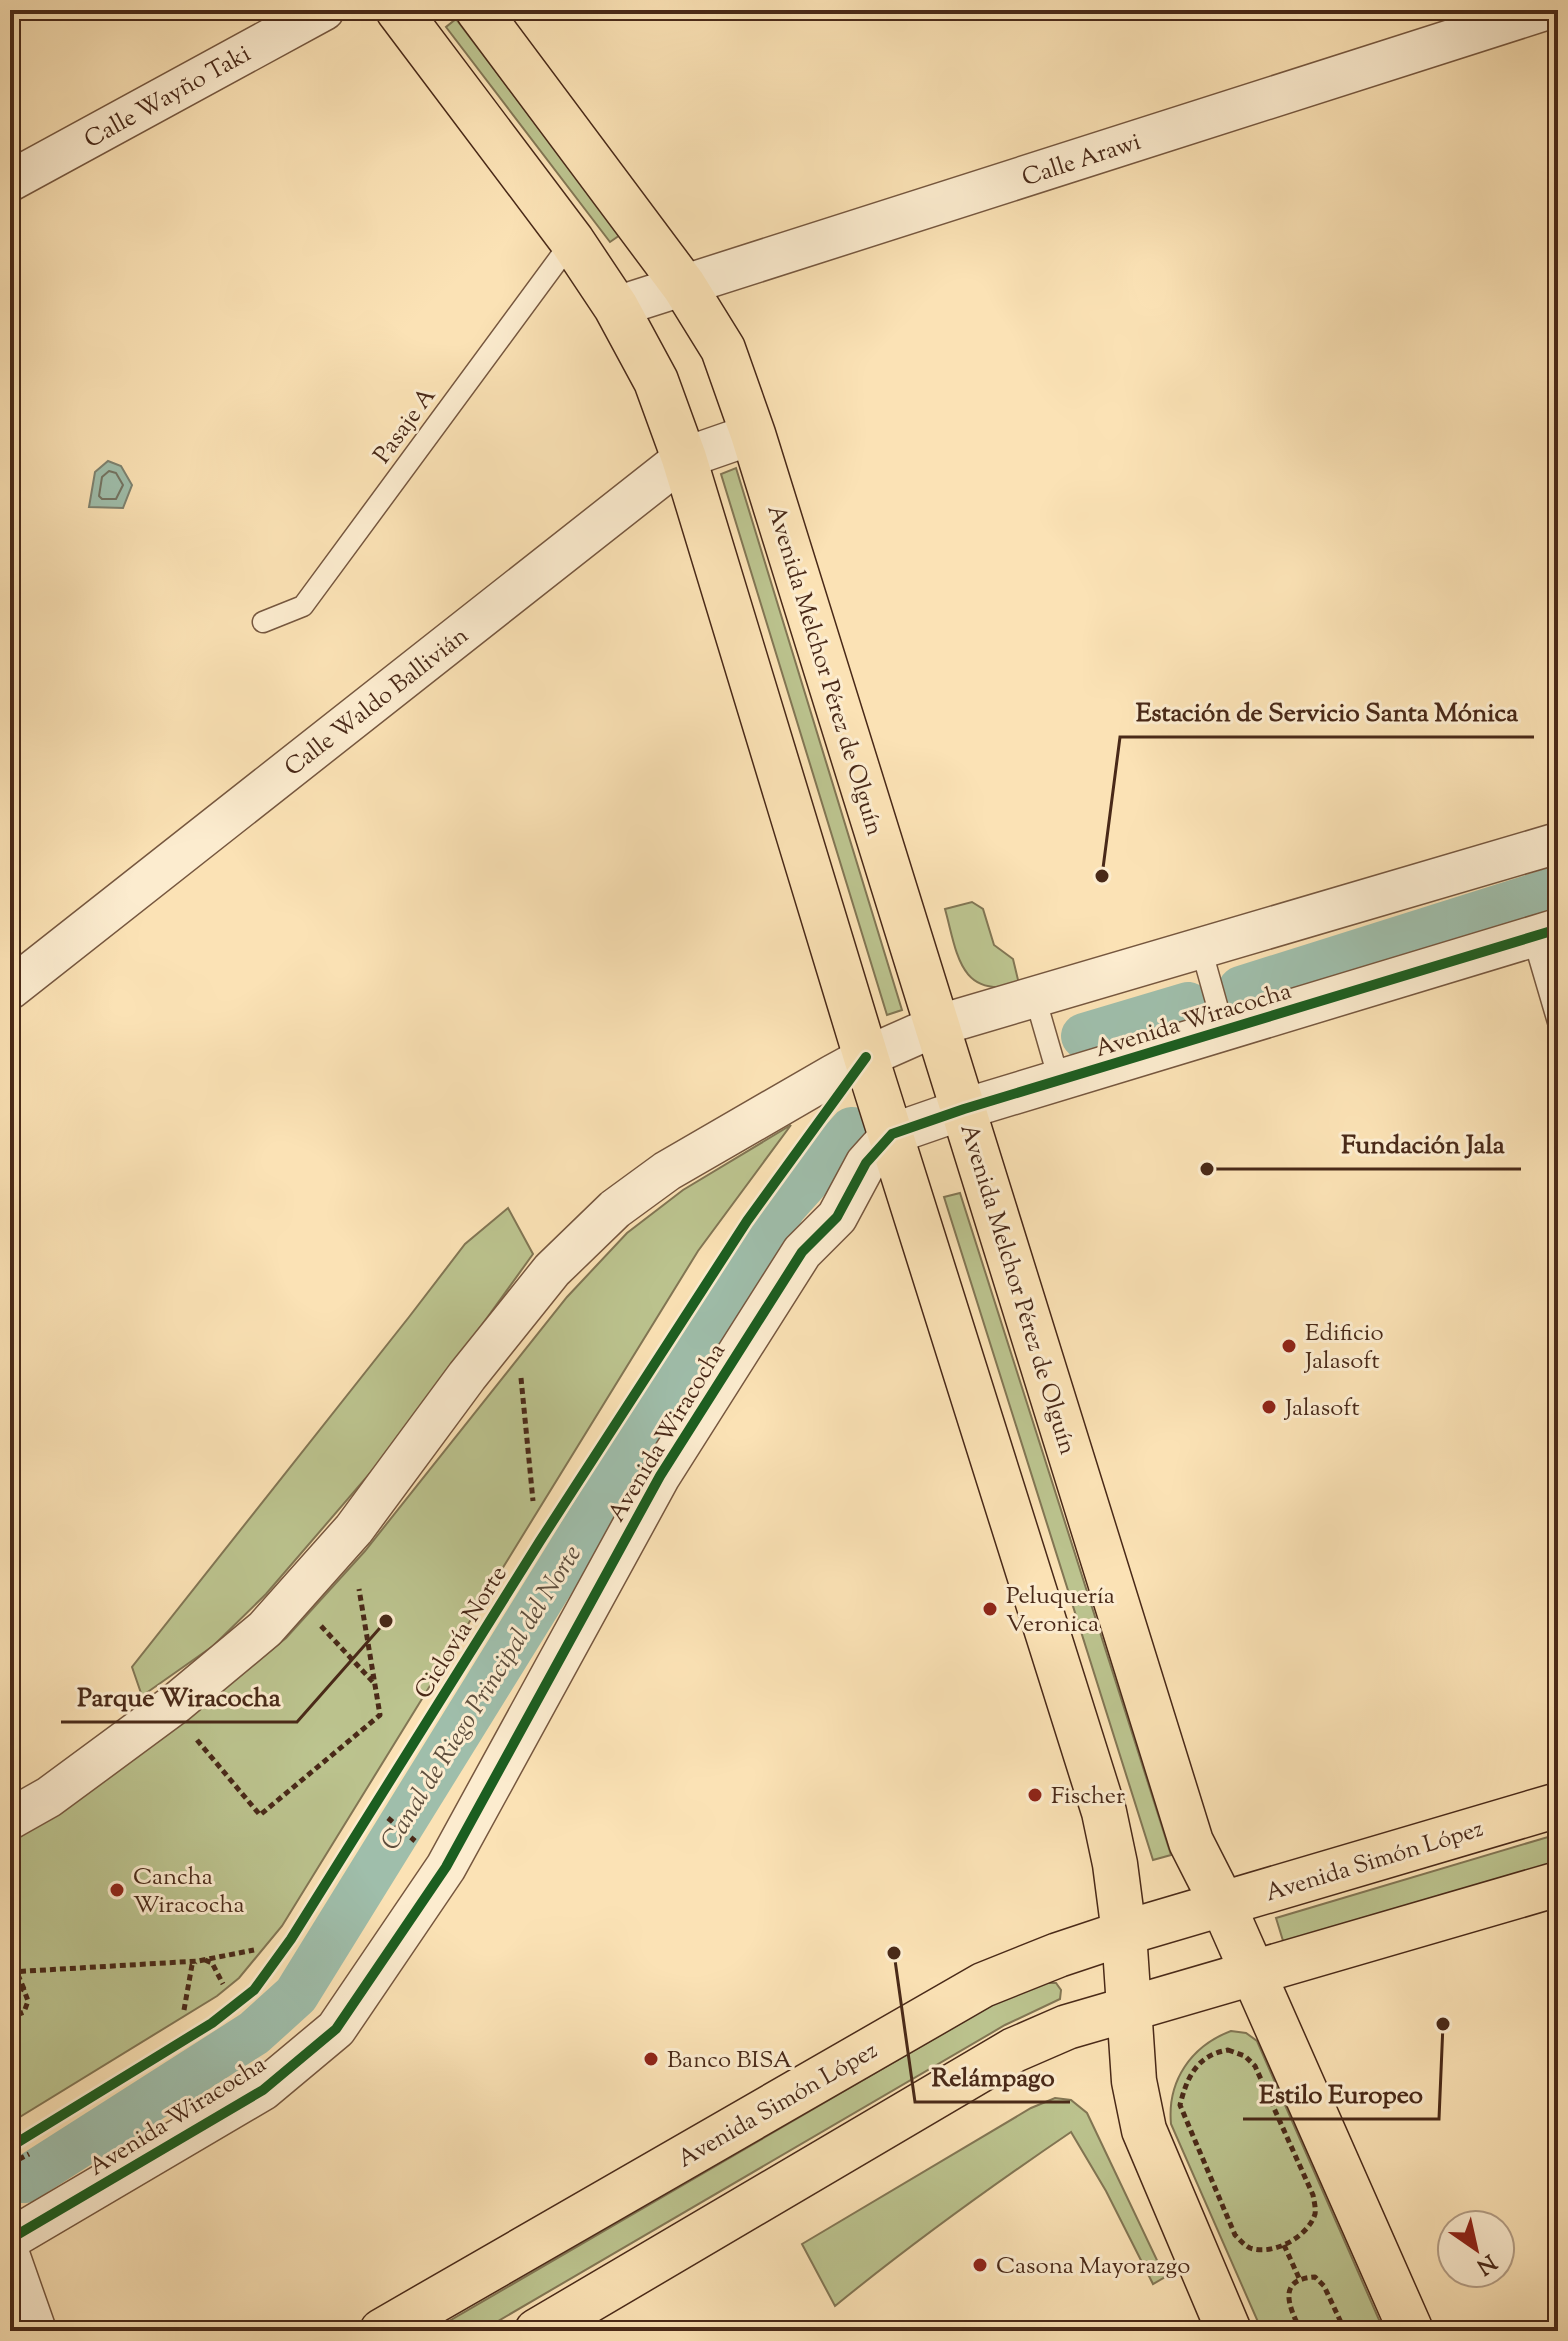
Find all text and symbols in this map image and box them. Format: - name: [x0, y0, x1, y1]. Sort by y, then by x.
- street label: Calle Wayño Taki: [79, 38, 257, 158]
- street label: Calle Arawi: [1018, 126, 1146, 196]
- street label: Pasaje A: [366, 381, 445, 471]
- street label: Avenida Melchor Pérez de Olguín: [758, 501, 891, 840]
- street label: Calle Waldo Ballivián: [278, 620, 476, 785]
- callout: Estación de Servicio Santa Mónica: [1120, 687, 1534, 737]
- text: Estación de Servicio Santa Mónica: [1136, 696, 1518, 733]
- street label: Avenida Wiracocha: [1091, 975, 1296, 1067]
- callout: Fundación Jala: [1325, 1119, 1521, 1169]
- street label: Avenida Melchor Pérez de Olguín: [951, 1120, 1084, 1459]
- text: Fundación Jala: [1341, 1128, 1505, 1165]
- place label: Edificio Jalasoft: [1303, 1317, 1384, 1379]
- street label: Avenida Wiracocha: [601, 1337, 735, 1529]
- marker: Edificio Jalasoft: [1280, 1337, 1298, 1355]
- place label: Jalasoft: [1283, 1392, 1360, 1426]
- marker: Jalasoft: [1260, 1398, 1278, 1416]
- water label: Canal de Riego Principal del Norte: [373, 1539, 592, 1858]
- street label: Ciclovía Norte: [407, 1560, 516, 1706]
- place label: Peluquería Veronica: [1006, 1580, 1115, 1642]
- marker: Peluquería Veronica: [981, 1600, 999, 1618]
- callout: Parque Wiracocha: [61, 1672, 297, 1722]
- text: Parque Wiracocha: [77, 1681, 281, 1718]
- place label: Fischer: [1051, 1780, 1125, 1814]
- marker: Fischer: [1026, 1786, 1044, 1804]
- street label: Avenida Simón López: [1262, 1813, 1488, 1911]
- place label: Cancha Wiracocha: [133, 1861, 245, 1923]
- marker: Cancha Wiracocha: [108, 1881, 126, 1899]
- street label: Avenida Simón López: [672, 2035, 884, 2177]
- place label: Banco BISA: [667, 2044, 793, 2078]
- street label: Avenida Wiracocha: [83, 2048, 273, 2185]
- marker: Banco BISA: [642, 2050, 660, 2068]
- callout: Relámpago: [915, 2052, 1070, 2102]
- text: Relámpago: [931, 2061, 1055, 2098]
- callout: Estilo Europeo: [1243, 2069, 1439, 2119]
- text: Estilo Europeo: [1259, 2078, 1423, 2115]
- north arrow: [1436, 2209, 1516, 2289]
- text: N: [1469, 2245, 1502, 2282]
- place label: Casona Mayorazgo: [996, 2250, 1190, 2284]
- marker: Casona Mayorazgo: [971, 2256, 989, 2274]

